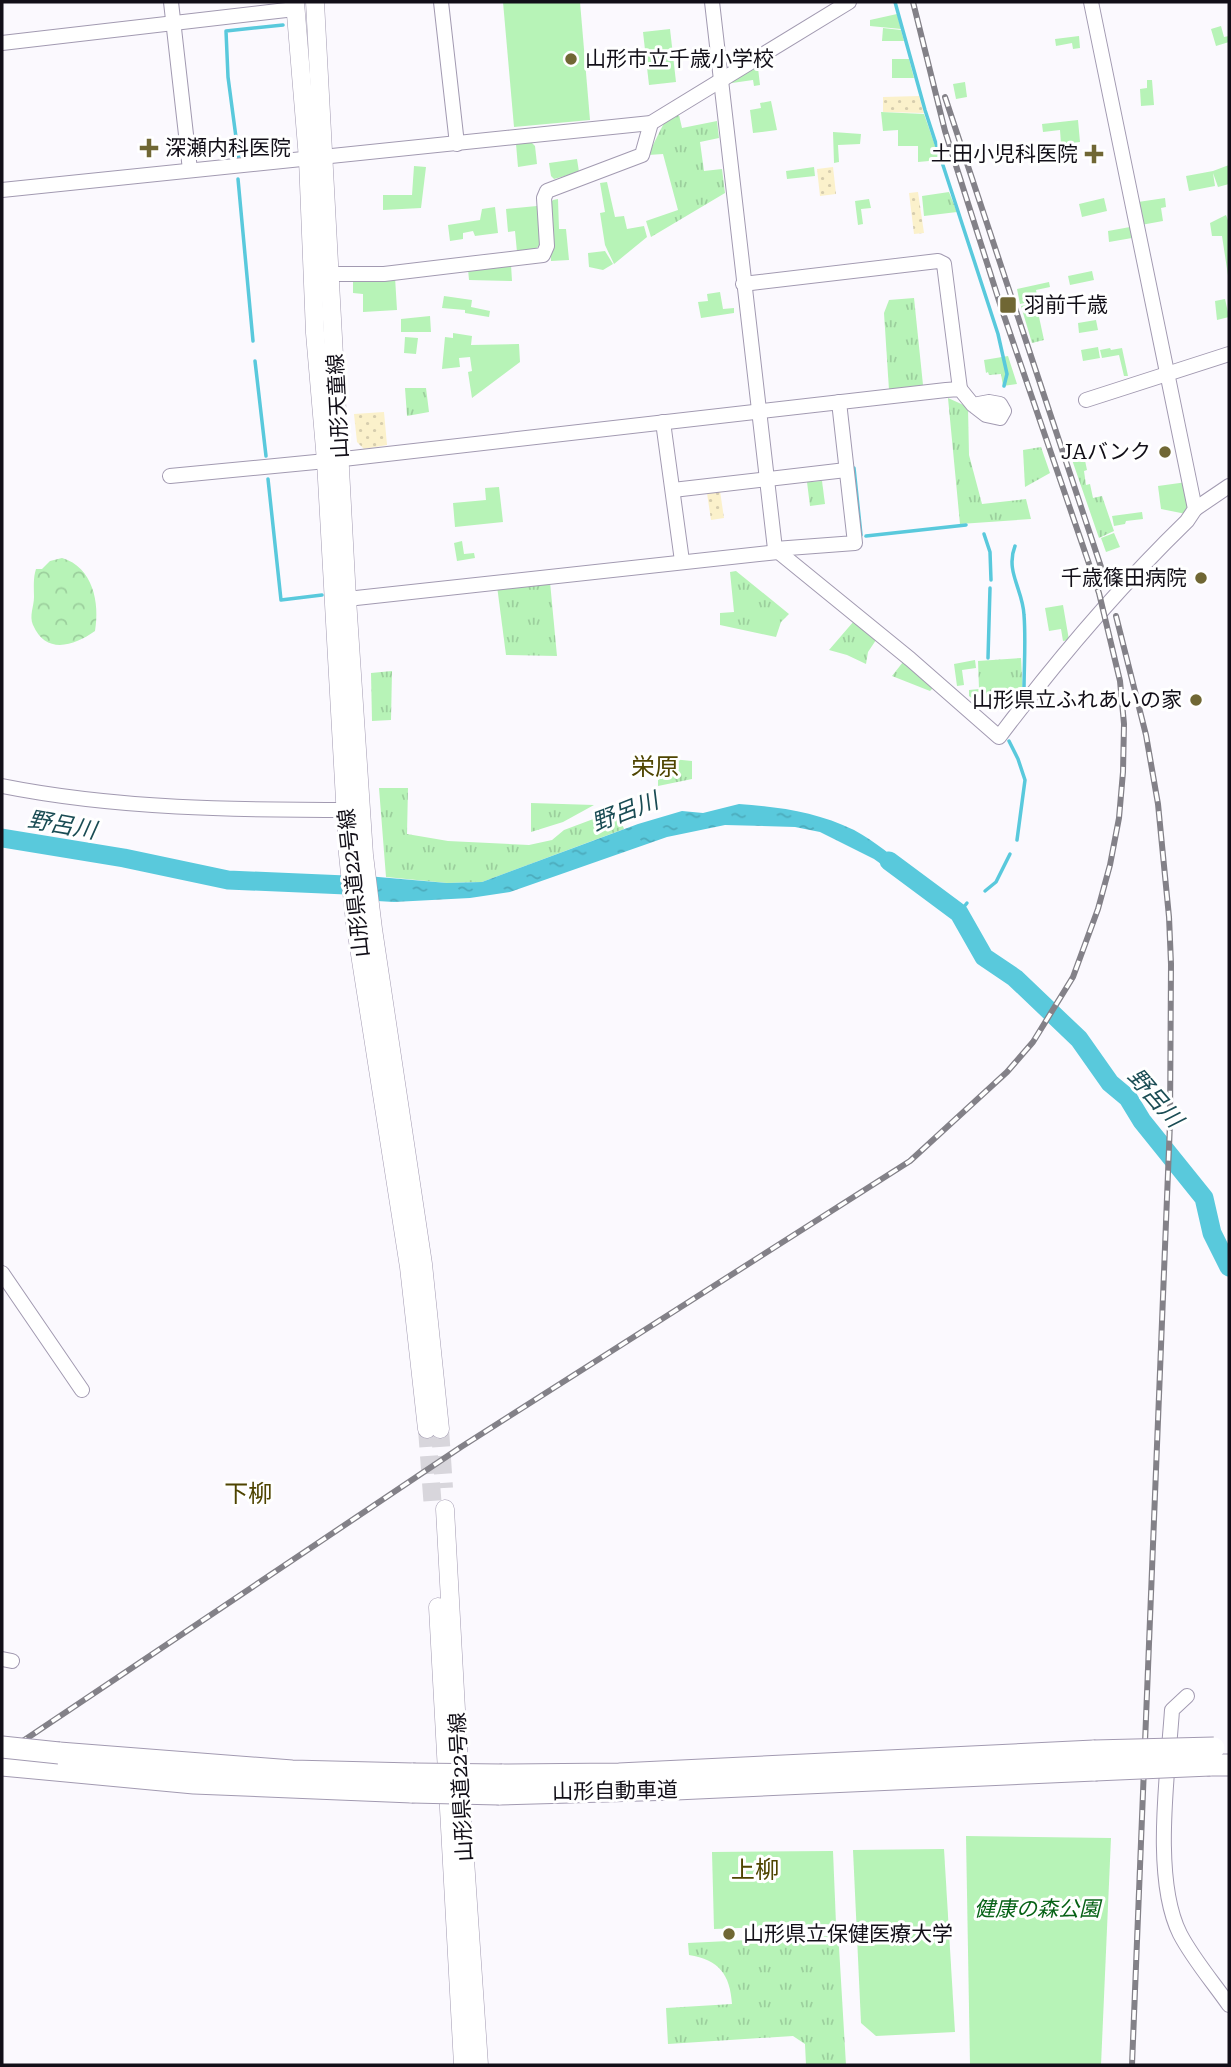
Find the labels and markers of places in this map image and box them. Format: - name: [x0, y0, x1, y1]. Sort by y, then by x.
- place label: 山形市立千歳小学校: [585, 47, 774, 71]
- marker: 山形市立千歳小学校: [563, 51, 579, 67]
- place label: 深瀬内科医院: [165, 136, 291, 160]
- marker: 深瀬内科医院: [139, 138, 159, 158]
- place label: 土田小児科医院: [931, 142, 1078, 166]
- marker: 土田小児科医院: [1084, 144, 1104, 164]
- place label: 羽前千歳: [1024, 293, 1108, 317]
- marker: 羽前千歳: [998, 295, 1018, 315]
- place label: JAバンク: [1061, 440, 1151, 464]
- marker: JAバンク: [1157, 444, 1173, 460]
- place label: 千歳篠田病院: [1061, 566, 1187, 590]
- marker: 千歳篠田病院: [1193, 570, 1209, 586]
- place label: 山形県立ふれあいの家: [972, 688, 1182, 712]
- marker: 山形県立ふれあいの家: [1188, 692, 1204, 708]
- place label: 山形県立保健医療大学: [743, 1922, 953, 1946]
- marker: 山形県立保健医療大学: [721, 1926, 737, 1942]

